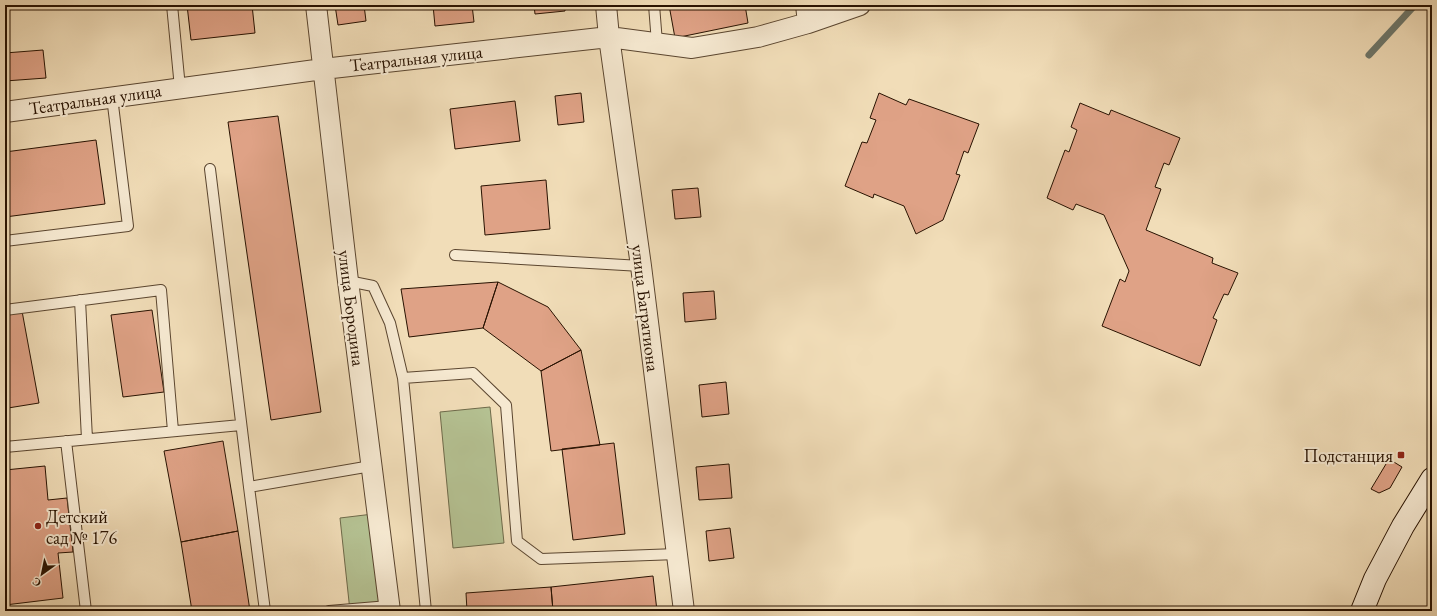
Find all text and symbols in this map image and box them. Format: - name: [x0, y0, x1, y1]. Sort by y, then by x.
- street label: Театральная улица: [348, 39, 485, 76]
- street label: Театральная улица: [27, 78, 164, 120]
- street label: улица Багратиона: [627, 243, 665, 374]
- street label: улица Бородина: [333, 248, 371, 368]
- place label: Подстанция: [1303, 444, 1393, 467]
- marker: Подстанция: [1396, 450, 1406, 460]
- place label: Детский сад № 176: [46, 505, 118, 549]
- marker: Детский сад № 176: [33, 521, 43, 531]
- north arrow: [22, 554, 62, 594]
- text: С: [29, 574, 44, 590]

